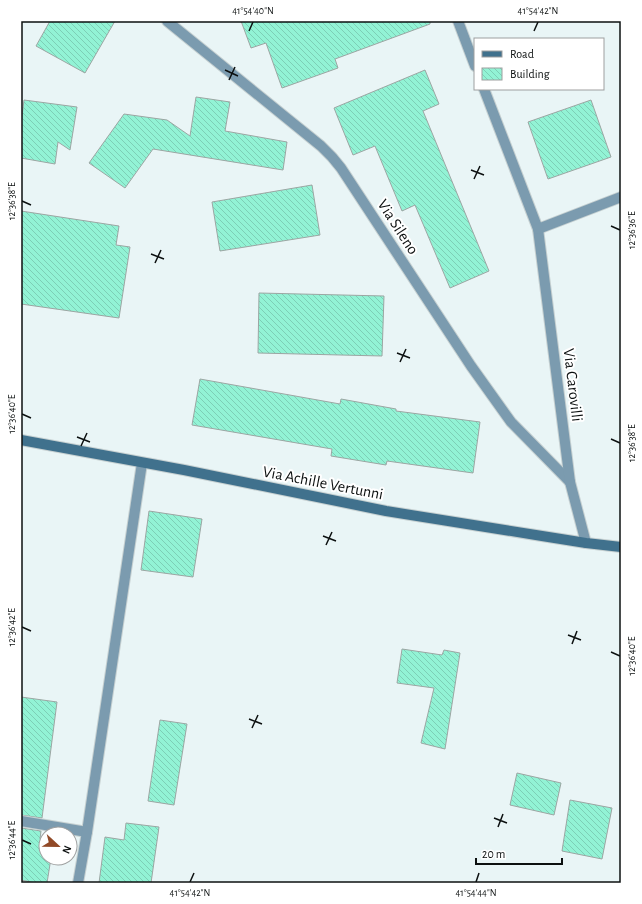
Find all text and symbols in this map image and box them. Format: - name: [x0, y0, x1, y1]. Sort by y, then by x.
- text: 41°54'40"N: [232, 6, 274, 16]
- text: 41°54'42"N: [518, 6, 558, 16]
- legend: [474, 38, 604, 90]
- text: Road: [510, 48, 534, 60]
- text: Building: [510, 68, 550, 80]
- text: 12°36'38"E: [7, 182, 17, 220]
- street label: Via Sileno: [374, 197, 422, 257]
- text: 12°36'36"E: [627, 211, 637, 249]
- street label: Via Carovilli: [561, 347, 585, 423]
- text: 12°36'40"E: [7, 394, 17, 434]
- text: 12°36'38"E: [627, 424, 637, 462]
- street label: Via Achille Vertunni: [261, 463, 385, 503]
- text: 12°36'42"E: [7, 608, 17, 646]
- text: 12°36'40"E: [627, 636, 637, 676]
- text: 12°36'44"E: [7, 821, 17, 859]
- north arrow: [38, 826, 78, 866]
- scale bar: [476, 840, 562, 866]
- text: N: [60, 844, 73, 855]
- text: 20 m: [482, 848, 505, 860]
- text: 41°54'42"N: [170, 888, 210, 898]
- text: 41°54'44"N: [455, 888, 497, 898]

